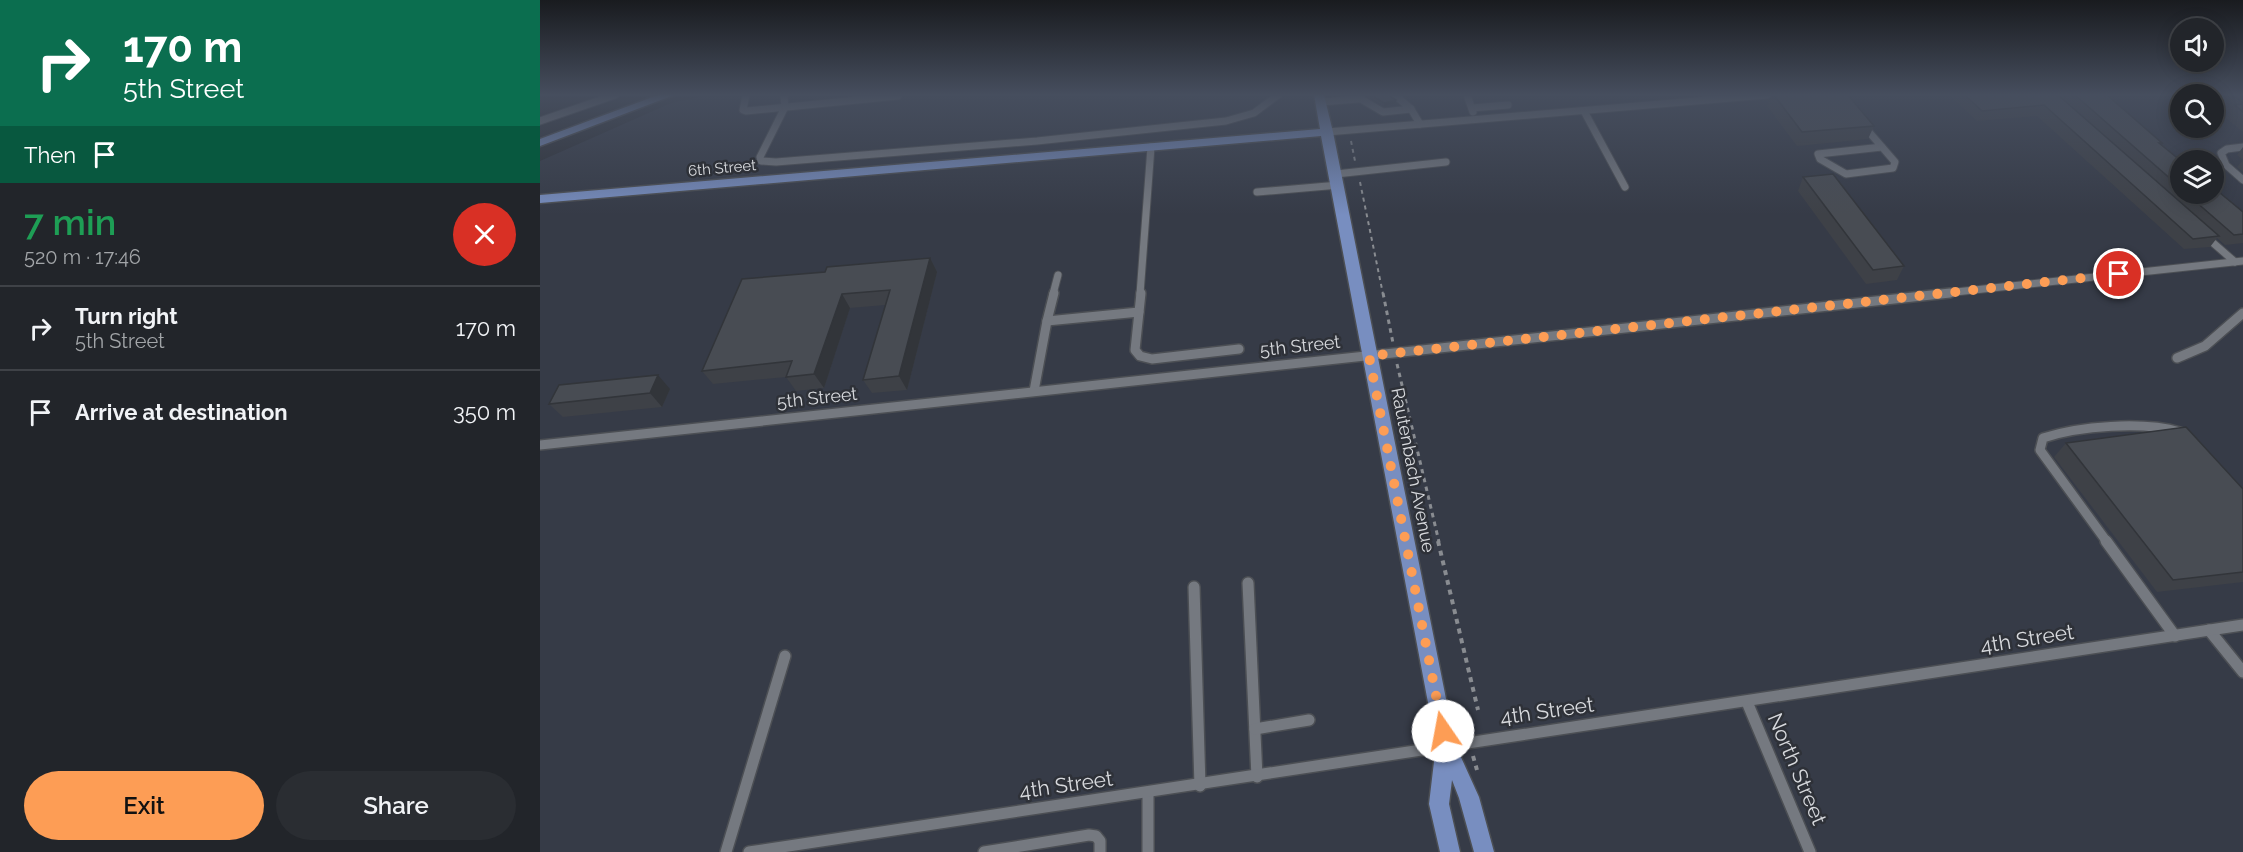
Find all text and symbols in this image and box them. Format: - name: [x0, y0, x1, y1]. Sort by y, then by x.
- map controls: [2170, 18, 2224, 204]
- button: sound: [2170, 18, 2224, 72]
- text: 170 m: [123, 23, 242, 72]
- icon: right: [24, 24, 102, 102]
- text: 5th Street: [123, 73, 244, 104]
- button: search: [2170, 84, 2224, 138]
- icon: arrive: [88, 138, 121, 171]
- text: Then: [24, 142, 76, 168]
- button: layers: [2170, 150, 2224, 204]
- street label: 6th Street: [687, 156, 757, 180]
- text: 7 min: [24, 201, 116, 243]
- button: close: [453, 203, 516, 266]
- text: 520 m · 17:46: [24, 245, 141, 269]
- pin: [2093, 248, 2144, 299]
- icon: arrive: [2102, 257, 2135, 290]
- text: Turn right: [75, 303, 178, 329]
- icon: right: [24, 312, 57, 345]
- text: 170 m: [456, 315, 516, 341]
- text: 5th Street: [75, 329, 165, 353]
- street label: 5th Street: [1259, 331, 1341, 360]
- street label: 5th Street: [776, 383, 858, 412]
- street label: Rautenbach Avenue: [1387, 386, 1440, 555]
- icon: arrive: [24, 396, 57, 429]
- text: Arrive at destination: [75, 399, 288, 425]
- text: 350 m: [453, 399, 516, 425]
- street label: 4th Street: [1978, 619, 2075, 658]
- street label: 4th Street: [1498, 692, 1595, 729]
- position arrow: [1411, 699, 1475, 763]
- street label: North Street: [1763, 709, 1832, 828]
- street label: 4th Street: [1017, 766, 1114, 803]
- button: Exit: [24, 771, 264, 840]
- button: Share: [276, 771, 516, 840]

